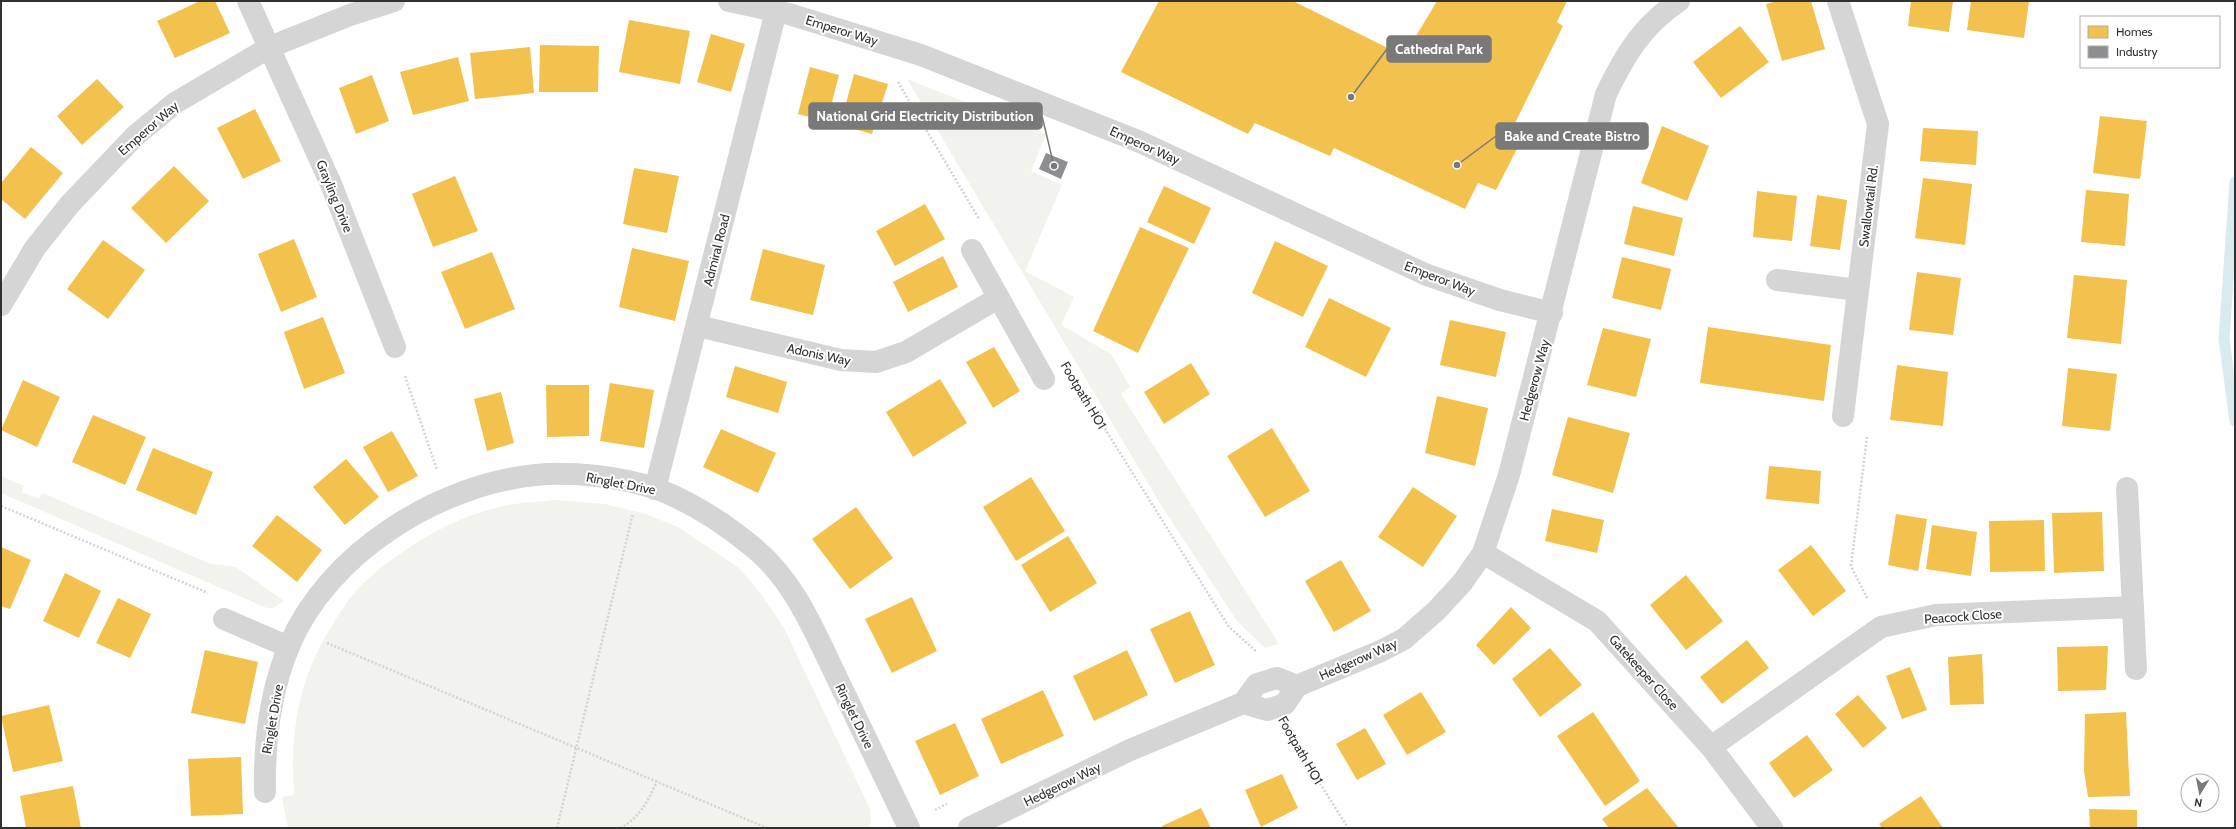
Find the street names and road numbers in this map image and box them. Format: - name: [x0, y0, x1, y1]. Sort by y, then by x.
- street label: Emperor Way: [804, 11, 881, 49]
- street label: Emperor Way: [115, 97, 182, 159]
- street label: Emperor Way: [1108, 122, 1183, 168]
- street label: Grayling Drive: [313, 157, 357, 235]
- street label: Swallowtail Rd.: [1855, 164, 1881, 248]
- street label: Admiral Road: [699, 212, 733, 288]
- street label: Emperor Way: [1402, 257, 1478, 299]
- street label: Hedgerow Way: [1515, 337, 1553, 422]
- street label: Adonis Way: [786, 339, 853, 369]
- street label: Footpath HO1: [1058, 358, 1110, 432]
- street label: Ringlet Drive: [585, 468, 657, 498]
- street label: Peacock Close: [1924, 605, 2003, 627]
- street label: Gatekeeper Close: [1606, 631, 1682, 713]
- street label: Hedgerow Way: [1317, 634, 1400, 683]
- street label: Ringlet Drive: [832, 681, 878, 751]
- street label: Ringlet Drive: [258, 683, 286, 755]
- street label: Footpath HO1: [1275, 713, 1327, 787]
- street label: Hedgerow Way: [1021, 758, 1104, 810]

